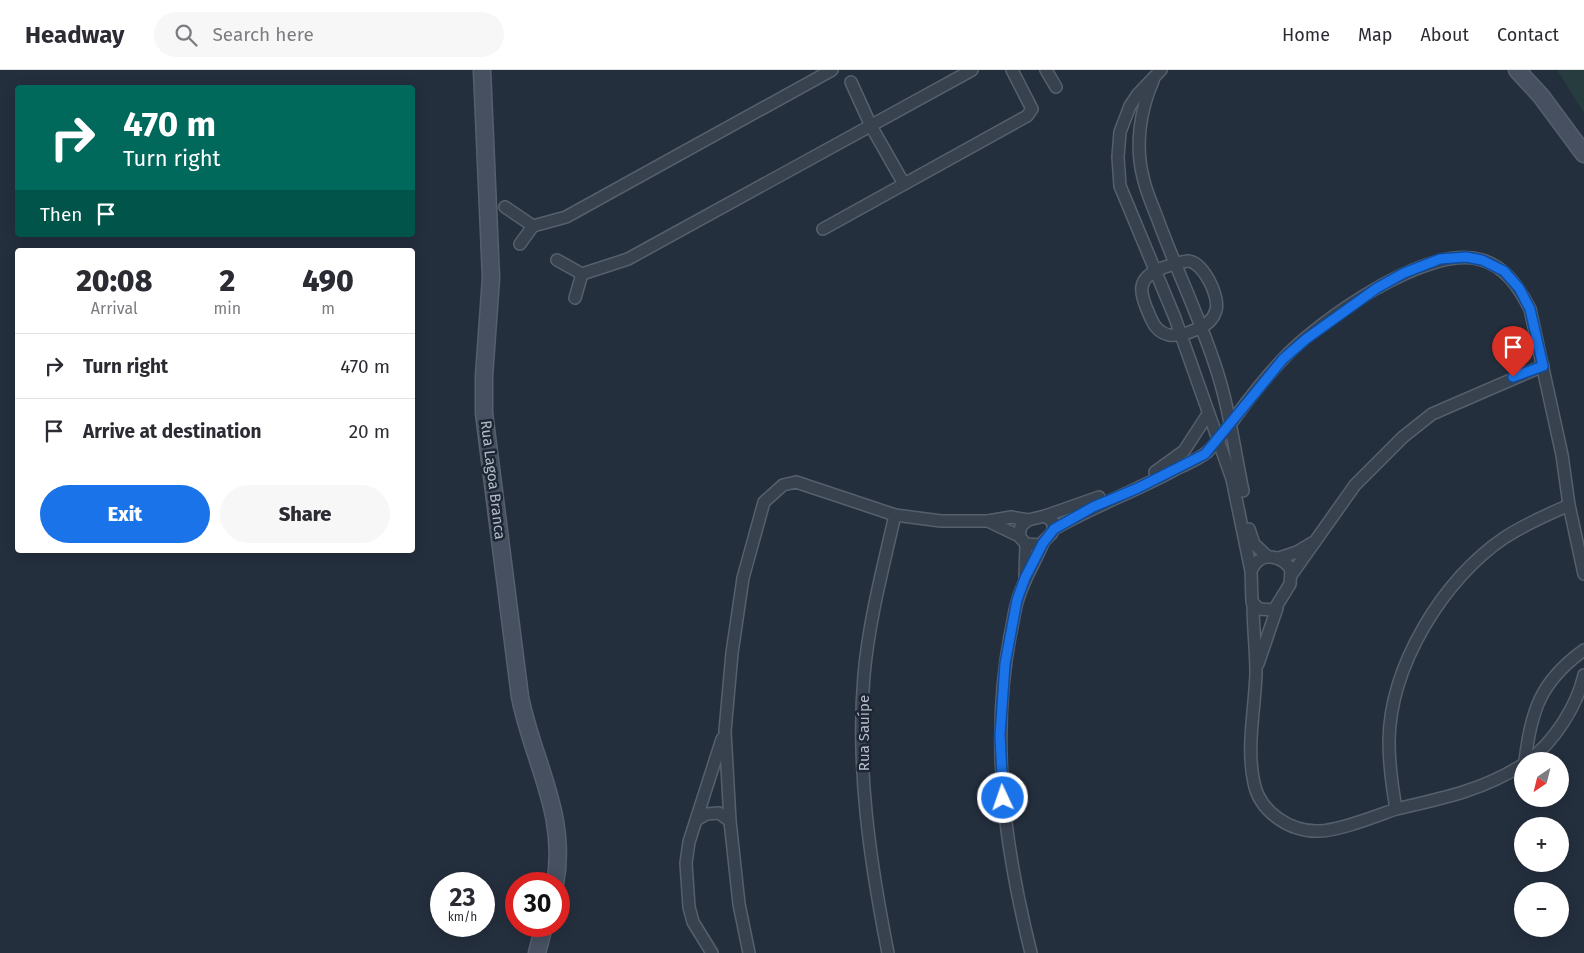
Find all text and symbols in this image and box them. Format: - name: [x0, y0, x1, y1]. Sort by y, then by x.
- search box: [154, 12, 504, 57]
- text: Headway: [25, 21, 124, 49]
- icon: search: [172, 21, 200, 49]
- text: Search here: [212, 23, 314, 46]
- text: Home: [1282, 24, 1330, 46]
- text: Map: [1358, 24, 1392, 46]
- text: About: [1420, 24, 1469, 46]
- text: Contact: [1497, 24, 1559, 46]
- text: 470 m: [123, 103, 216, 145]
- icon: right: [40, 105, 105, 170]
- text: Turn right: [123, 145, 220, 172]
- icon: arrive: [92, 200, 120, 228]
- text: Then: [40, 203, 82, 226]
- text: 20:08: [76, 263, 152, 299]
- text: 2: [219, 263, 235, 299]
- text: 490: [302, 263, 354, 299]
- text: Arrival: [91, 299, 138, 318]
- text: min: [213, 299, 241, 318]
- text: m: [321, 299, 335, 318]
- pin: [1492, 326, 1534, 377]
- icon: arrive: [1499, 333, 1527, 361]
- icon: right: [40, 352, 68, 380]
- text: Turn right: [83, 355, 168, 378]
- text: 470 m: [340, 355, 390, 378]
- icon: arrive: [40, 417, 68, 445]
- street label: Rua Lagoa Branca: [477, 419, 509, 541]
- text: Arrive at destination: [83, 420, 262, 443]
- text: 20 m: [349, 420, 390, 443]
- button: Exit: [40, 485, 210, 543]
- button: Share: [220, 485, 390, 543]
- street label: Rua Sauípe: [855, 695, 873, 771]
- north arrow: [1514, 752, 1569, 808]
- map controls: [1514, 752, 1569, 937]
- position arrow: [976, 771, 1028, 823]
- button: +: [1514, 817, 1569, 872]
- speed limit sign: 30: [505, 872, 570, 937]
- button: −: [1514, 882, 1569, 937]
- text: 23: [450, 883, 475, 913]
- text: km/h: [448, 910, 477, 924]

